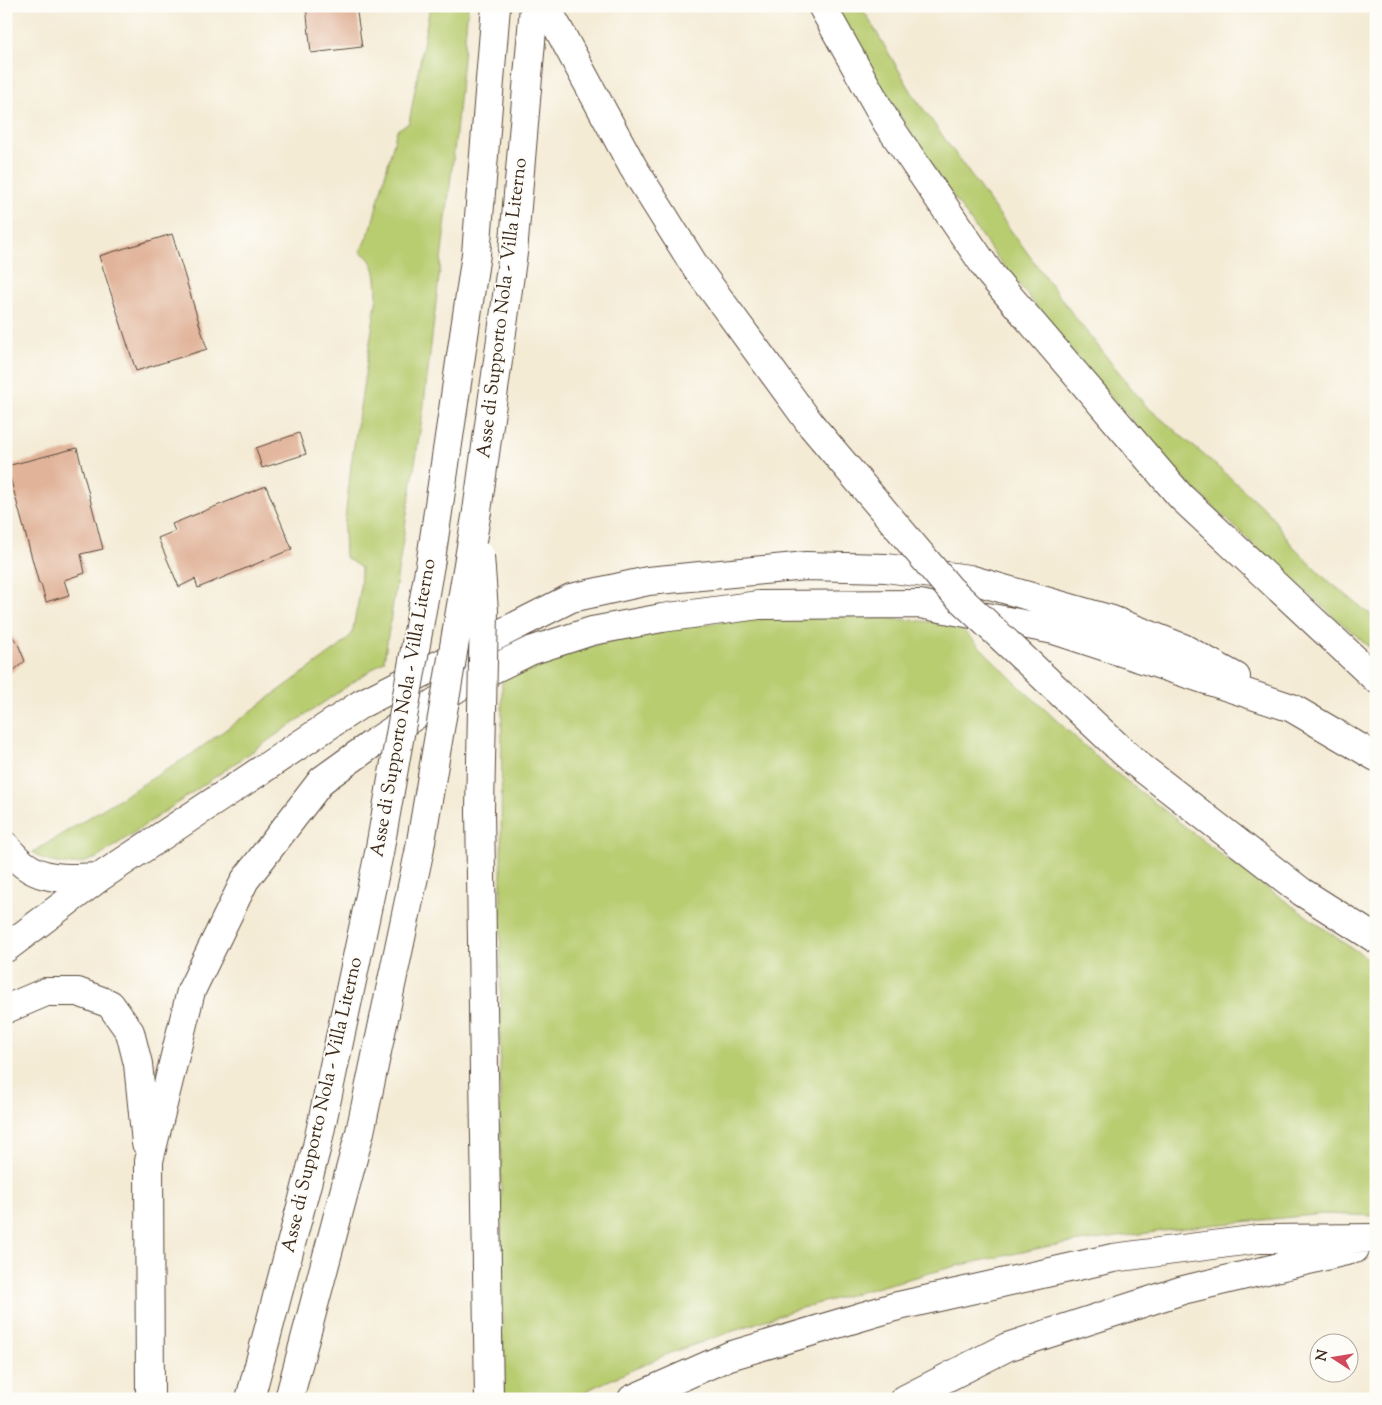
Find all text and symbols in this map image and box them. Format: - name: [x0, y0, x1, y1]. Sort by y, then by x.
- street label: Asse di Supporto Nola - Villa Literno: [471, 156, 535, 460]
- street label: Asse di Supporto Nola - Villa Literno: [364, 557, 444, 859]
- street label: Asse di Supporto Nola - Villa Literno: [276, 955, 370, 1255]
- north arrow: [1310, 1332, 1360, 1382]
- text: N: [1312, 1348, 1334, 1363]

